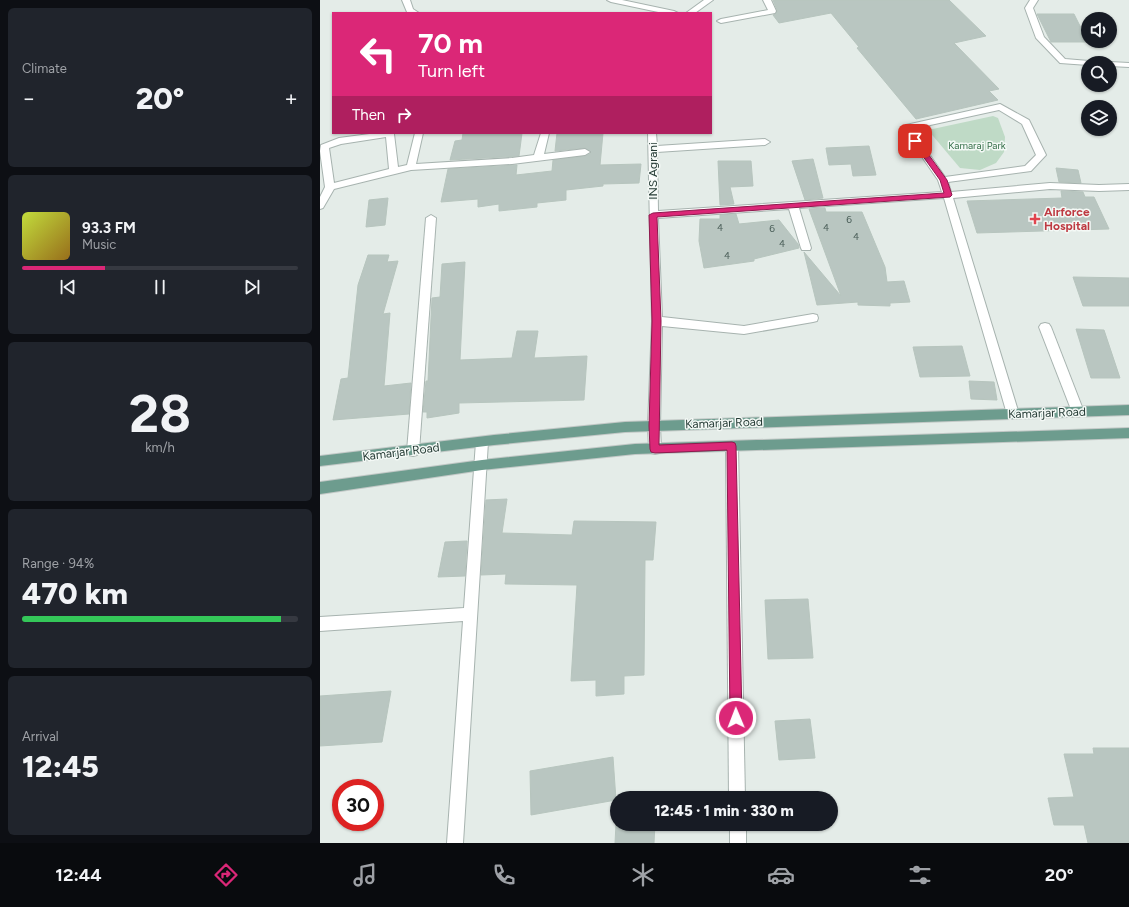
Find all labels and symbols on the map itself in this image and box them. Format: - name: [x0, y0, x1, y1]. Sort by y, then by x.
- pin: [898, 124, 932, 158]
- park label: Kamaraj Park: [948, 139, 1006, 152]
- street label: INS Agrani: [646, 142, 660, 200]
- place label: Airforce Hospital: [1044, 205, 1090, 233]
- house number: 6: [846, 213, 852, 226]
- marker: Airforce Hospital: [1029, 213, 1041, 225]
- house number: 4: [717, 221, 723, 234]
- house number: 4: [823, 221, 829, 234]
- house number: 6: [769, 222, 775, 235]
- house number: 4: [853, 230, 859, 243]
- house number: 4: [779, 237, 785, 250]
- house number: 4: [724, 249, 730, 262]
- street label: Kamarjar Road: [1008, 405, 1086, 421]
- street label: Kamarjar Road: [685, 415, 763, 431]
- street label: Kamarjar Road: [362, 440, 440, 464]
- position arrow: [715, 697, 757, 739]
- speed limit sign: 30: [332, 779, 384, 831]

